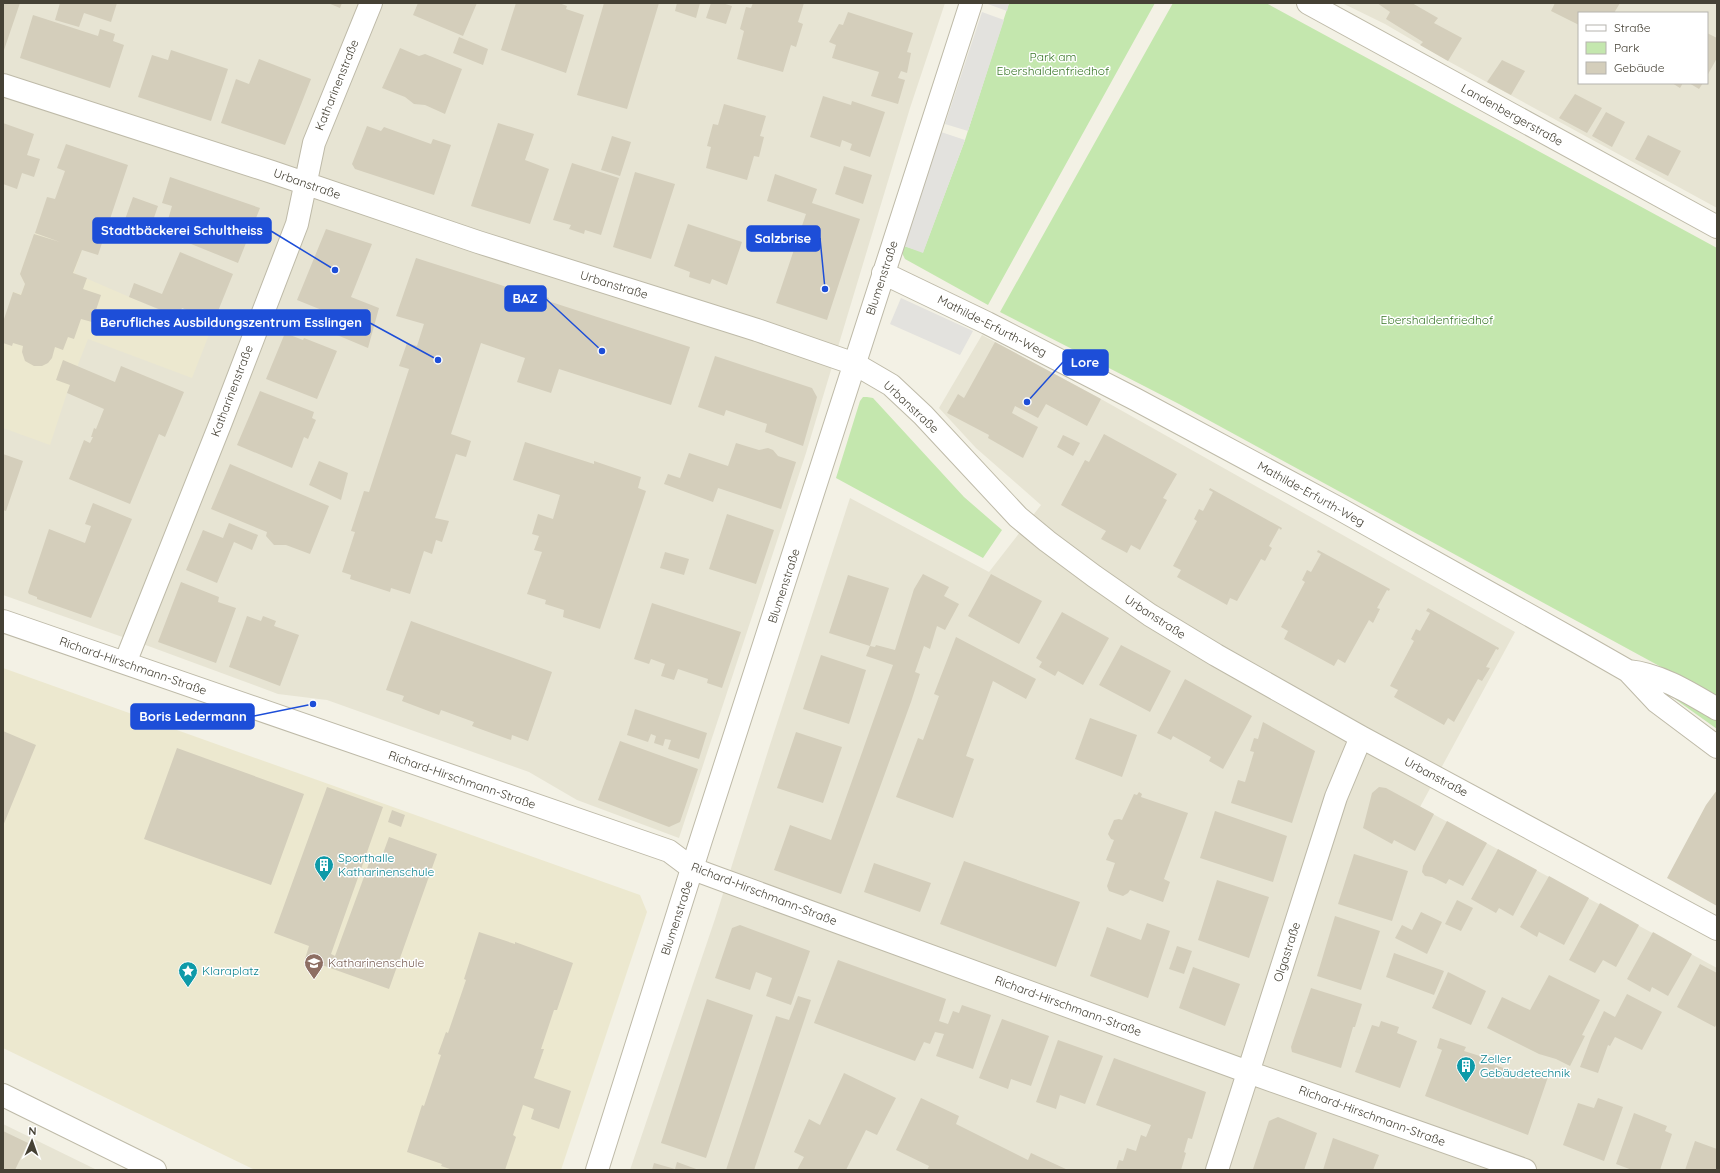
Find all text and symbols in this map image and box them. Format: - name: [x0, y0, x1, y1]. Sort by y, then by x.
- legend: [1578, 12, 1708, 84]
- text: Straße: [1614, 20, 1651, 35]
- street label: Katharinenstraße: [311, 37, 362, 133]
- text: Park: [1614, 40, 1639, 55]
- park label: Park am Ebershaldenfriedhof: [997, 49, 1110, 78]
- text: Gebäude: [1614, 60, 1665, 75]
- street label: Landenbergerstraße: [1459, 80, 1566, 149]
- street label: Urbanstraße: [272, 165, 343, 202]
- callout: Stadtbäckerei Schultheiss: [93, 218, 271, 243]
- text: Stadtbäckerei Schultheiss: [101, 222, 263, 238]
- callout: Salzbrise: [747, 226, 820, 251]
- text: Salzbrise: [755, 230, 812, 246]
- street label: Blumenstraße: [862, 238, 901, 317]
- street label: Urbanstraße: [578, 267, 650, 302]
- callout: BAZ: [505, 286, 546, 311]
- text: BAZ: [512, 290, 538, 306]
- street label: Mathilde-Erfurth-Weg: [935, 292, 1049, 360]
- callout: Berufliches Ausbildungszentrum Esslingen: [92, 310, 370, 335]
- park label: Ebershaldenfriedhof: [1381, 312, 1494, 327]
- text: Berufliches Ausbildungszentrum Esslingen: [100, 314, 362, 330]
- street label: Katharinenstraße: [207, 343, 256, 439]
- callout: Lore: [1063, 350, 1108, 375]
- text: Lore: [1071, 354, 1100, 370]
- street label: Urbanstraße: [881, 377, 942, 436]
- street label: Mathilde-Erfurth-Weg: [1255, 458, 1368, 529]
- street label: Blumenstraße: [764, 546, 803, 625]
- street label: Urbanstraße: [1122, 591, 1189, 642]
- street label: Richard-Hirschmann-Straße: [57, 633, 209, 698]
- callout: Boris Ledermann: [131, 704, 254, 729]
- text: Boris Ledermann: [139, 708, 247, 724]
- street label: Richard-Hirschmann-Straße: [386, 747, 538, 812]
- street label: Urbanstraße: [1402, 753, 1471, 800]
- place label: Sporthalle Katharinenschule: [338, 850, 434, 879]
- building icon: Sporthalle Katharinenschule: [313, 854, 335, 882]
- street label: Richard-Hirschmann-Straße: [689, 859, 839, 928]
- street label: Blumenstraße: [657, 878, 696, 957]
- street label: Olgastraße: [1270, 920, 1303, 984]
- school or university icon: Katharinenschule: [303, 952, 325, 980]
- place label: Katharinenschule: [328, 955, 424, 970]
- place icon: Klaraplatz: [177, 960, 199, 988]
- place label: Klaraplatz: [202, 963, 259, 978]
- street label: Richard-Hirschmann-Straße: [993, 972, 1144, 1039]
- place label: Zeller Gebäudetechnik: [1480, 1051, 1570, 1080]
- building icon: Zeller Gebäudetechnik: [1455, 1055, 1477, 1083]
- street label: Richard-Hirschmann-Straße: [1297, 1082, 1448, 1149]
- north arrow: [12, 1121, 52, 1161]
- text: N: [28, 1124, 37, 1138]

